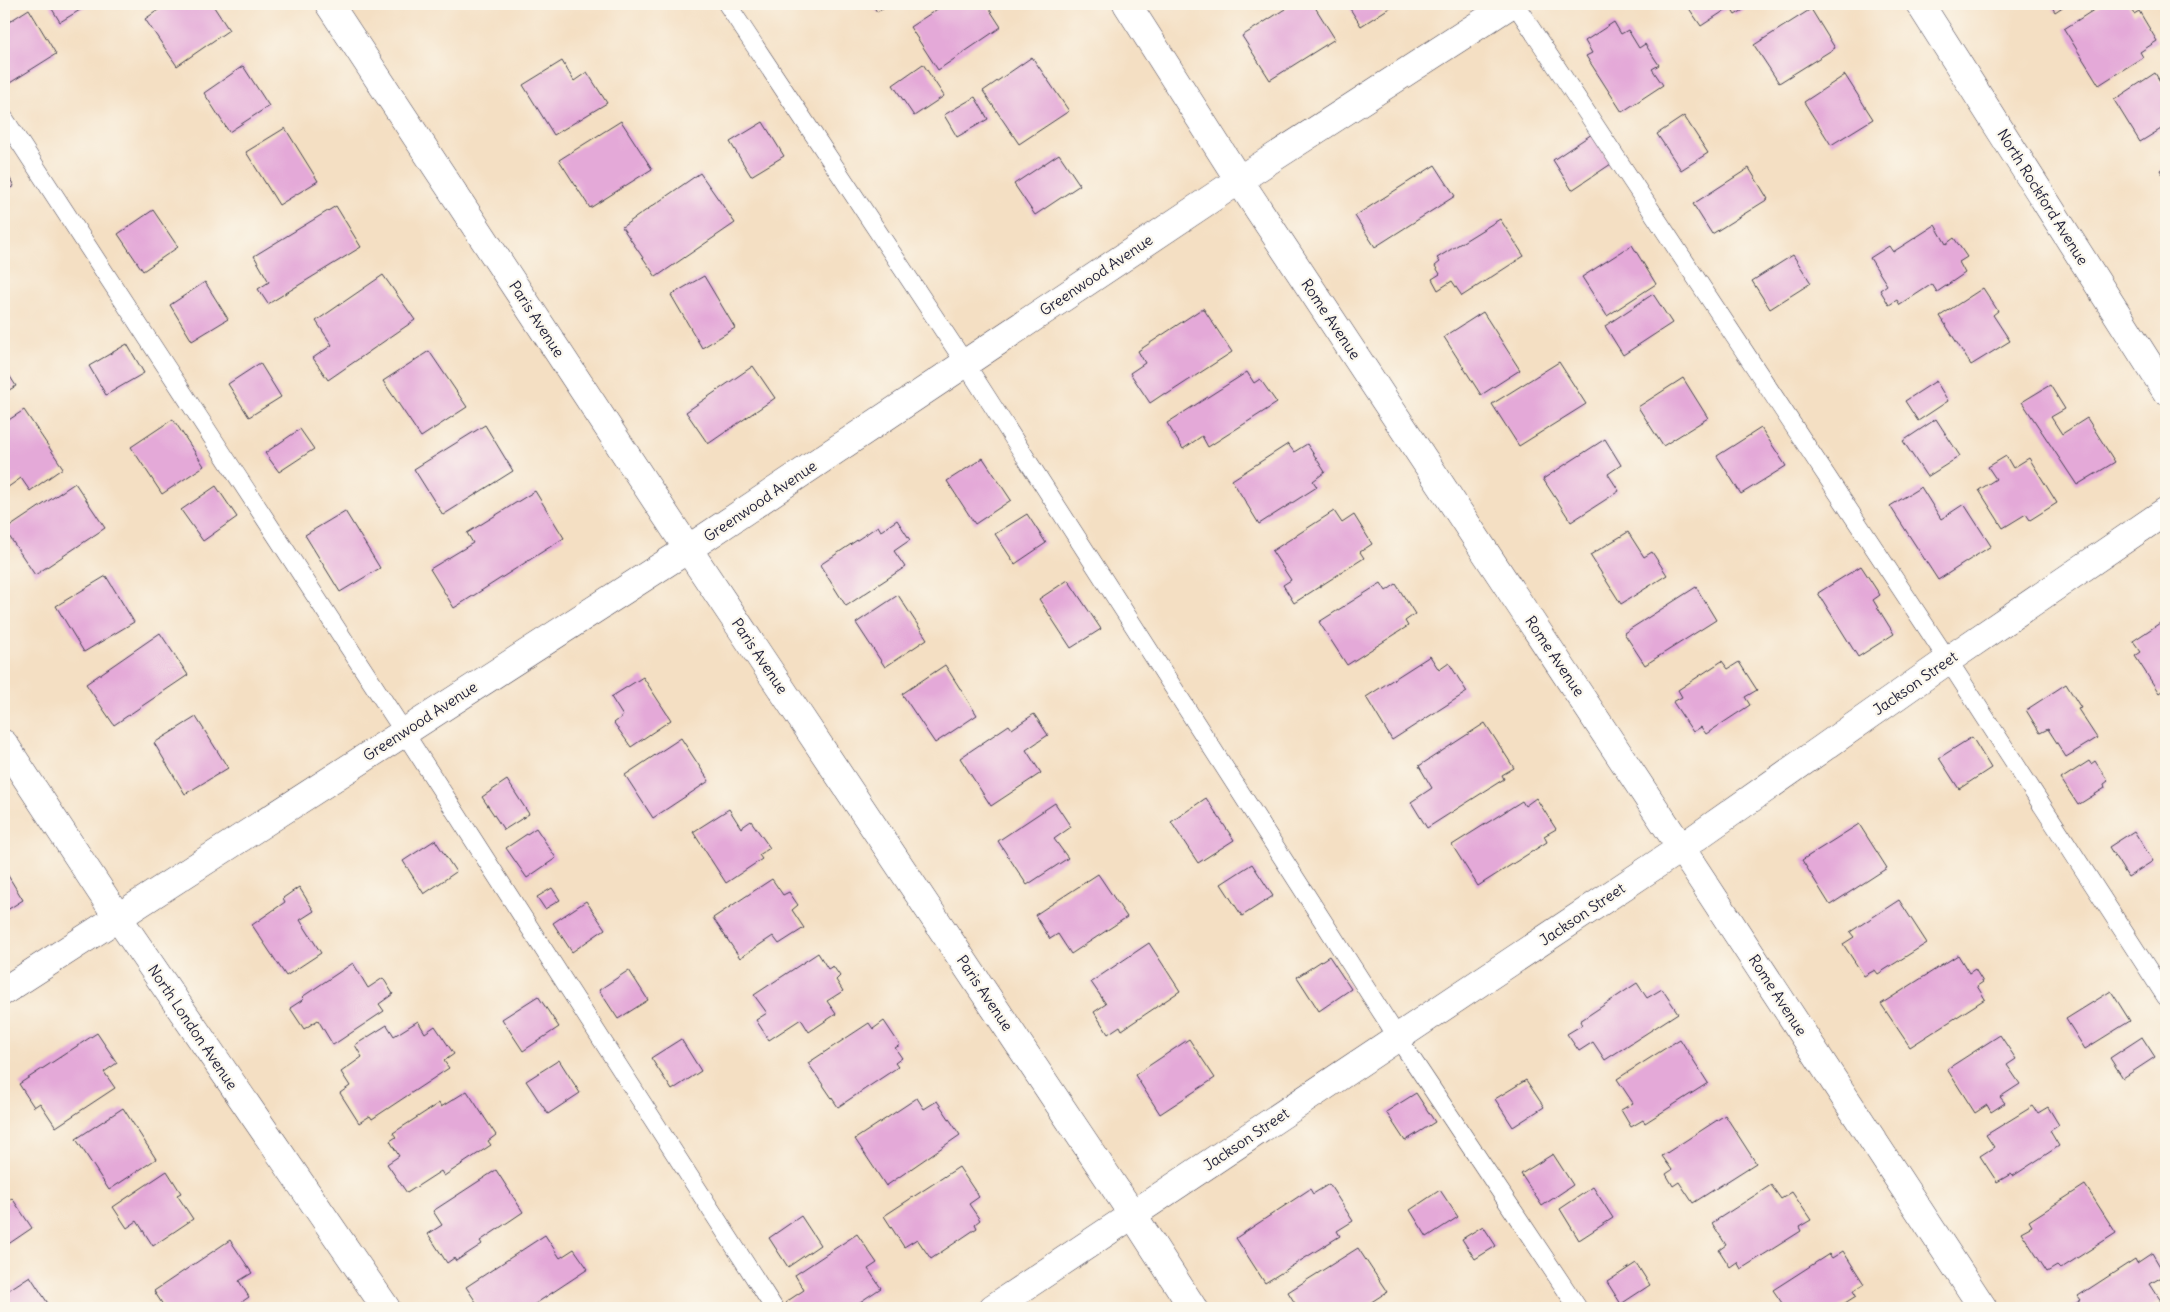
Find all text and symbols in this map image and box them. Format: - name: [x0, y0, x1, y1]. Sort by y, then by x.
- street label: North Rockford Avenue: [1993, 125, 2093, 269]
- street label: Greenwood Avenue: [1036, 230, 1156, 320]
- street label: Rome Avenue: [1297, 275, 1365, 363]
- street label: Paris Avenue: [505, 277, 569, 361]
- street label: Greenwood Avenue: [700, 456, 820, 546]
- street label: Rome Avenue: [1521, 612, 1589, 700]
- street label: Paris Avenue: [728, 614, 792, 698]
- street label: Jackson Street: [1869, 647, 1961, 719]
- street label: Greenwood Avenue: [359, 677, 481, 765]
- street label: Jackson Street: [1536, 878, 1628, 950]
- street label: Paris Avenue: [953, 951, 1017, 1035]
- street label: Rome Avenue: [1745, 951, 1811, 1039]
- street label: North London Avenue: [144, 961, 242, 1093]
- street label: Jackson Street: [1200, 1103, 1292, 1175]

